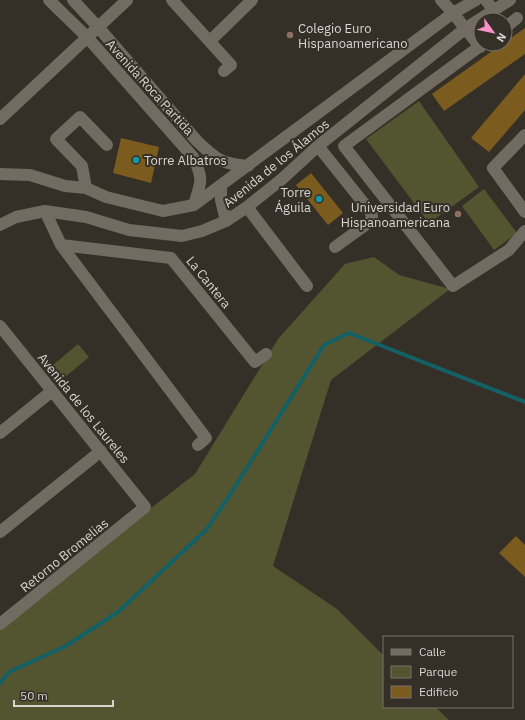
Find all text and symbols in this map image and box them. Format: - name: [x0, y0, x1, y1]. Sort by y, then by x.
- north arrow: [473, 12, 513, 52]
- place label: Colegio Euro Hispanoamericano: [298, 20, 408, 52]
- marker: Colegio Euro Hispanoamericano: [285, 30, 295, 40]
- text: N: [493, 30, 509, 45]
- street label: Avenida Roca Partida: [102, 36, 197, 139]
- street label: Avenida de los Álamos: [220, 115, 333, 211]
- place label: Torre Albatros: [144, 152, 227, 169]
- marker: Torre Albatros: [131, 155, 141, 165]
- place label: Torre Águila: [275, 184, 311, 216]
- marker: Torre Águila: [314, 194, 324, 204]
- place label: Universidad Euro Hispanoamericana: [341, 199, 450, 231]
- marker: Universidad Euro Hispanoamericana: [453, 209, 463, 219]
- street label: La Cantera: [182, 253, 235, 312]
- street label: Avenida de los Laureles: [34, 350, 133, 467]
- street label: Retorno Bromelias: [17, 515, 112, 596]
- legend: [383, 636, 513, 708]
- text: Calle: [419, 644, 446, 659]
- text: Parque: [419, 664, 458, 679]
- scale bar: [14, 682, 113, 708]
- text: Edificio: [419, 684, 459, 699]
- text: 50 m: [20, 688, 48, 703]

